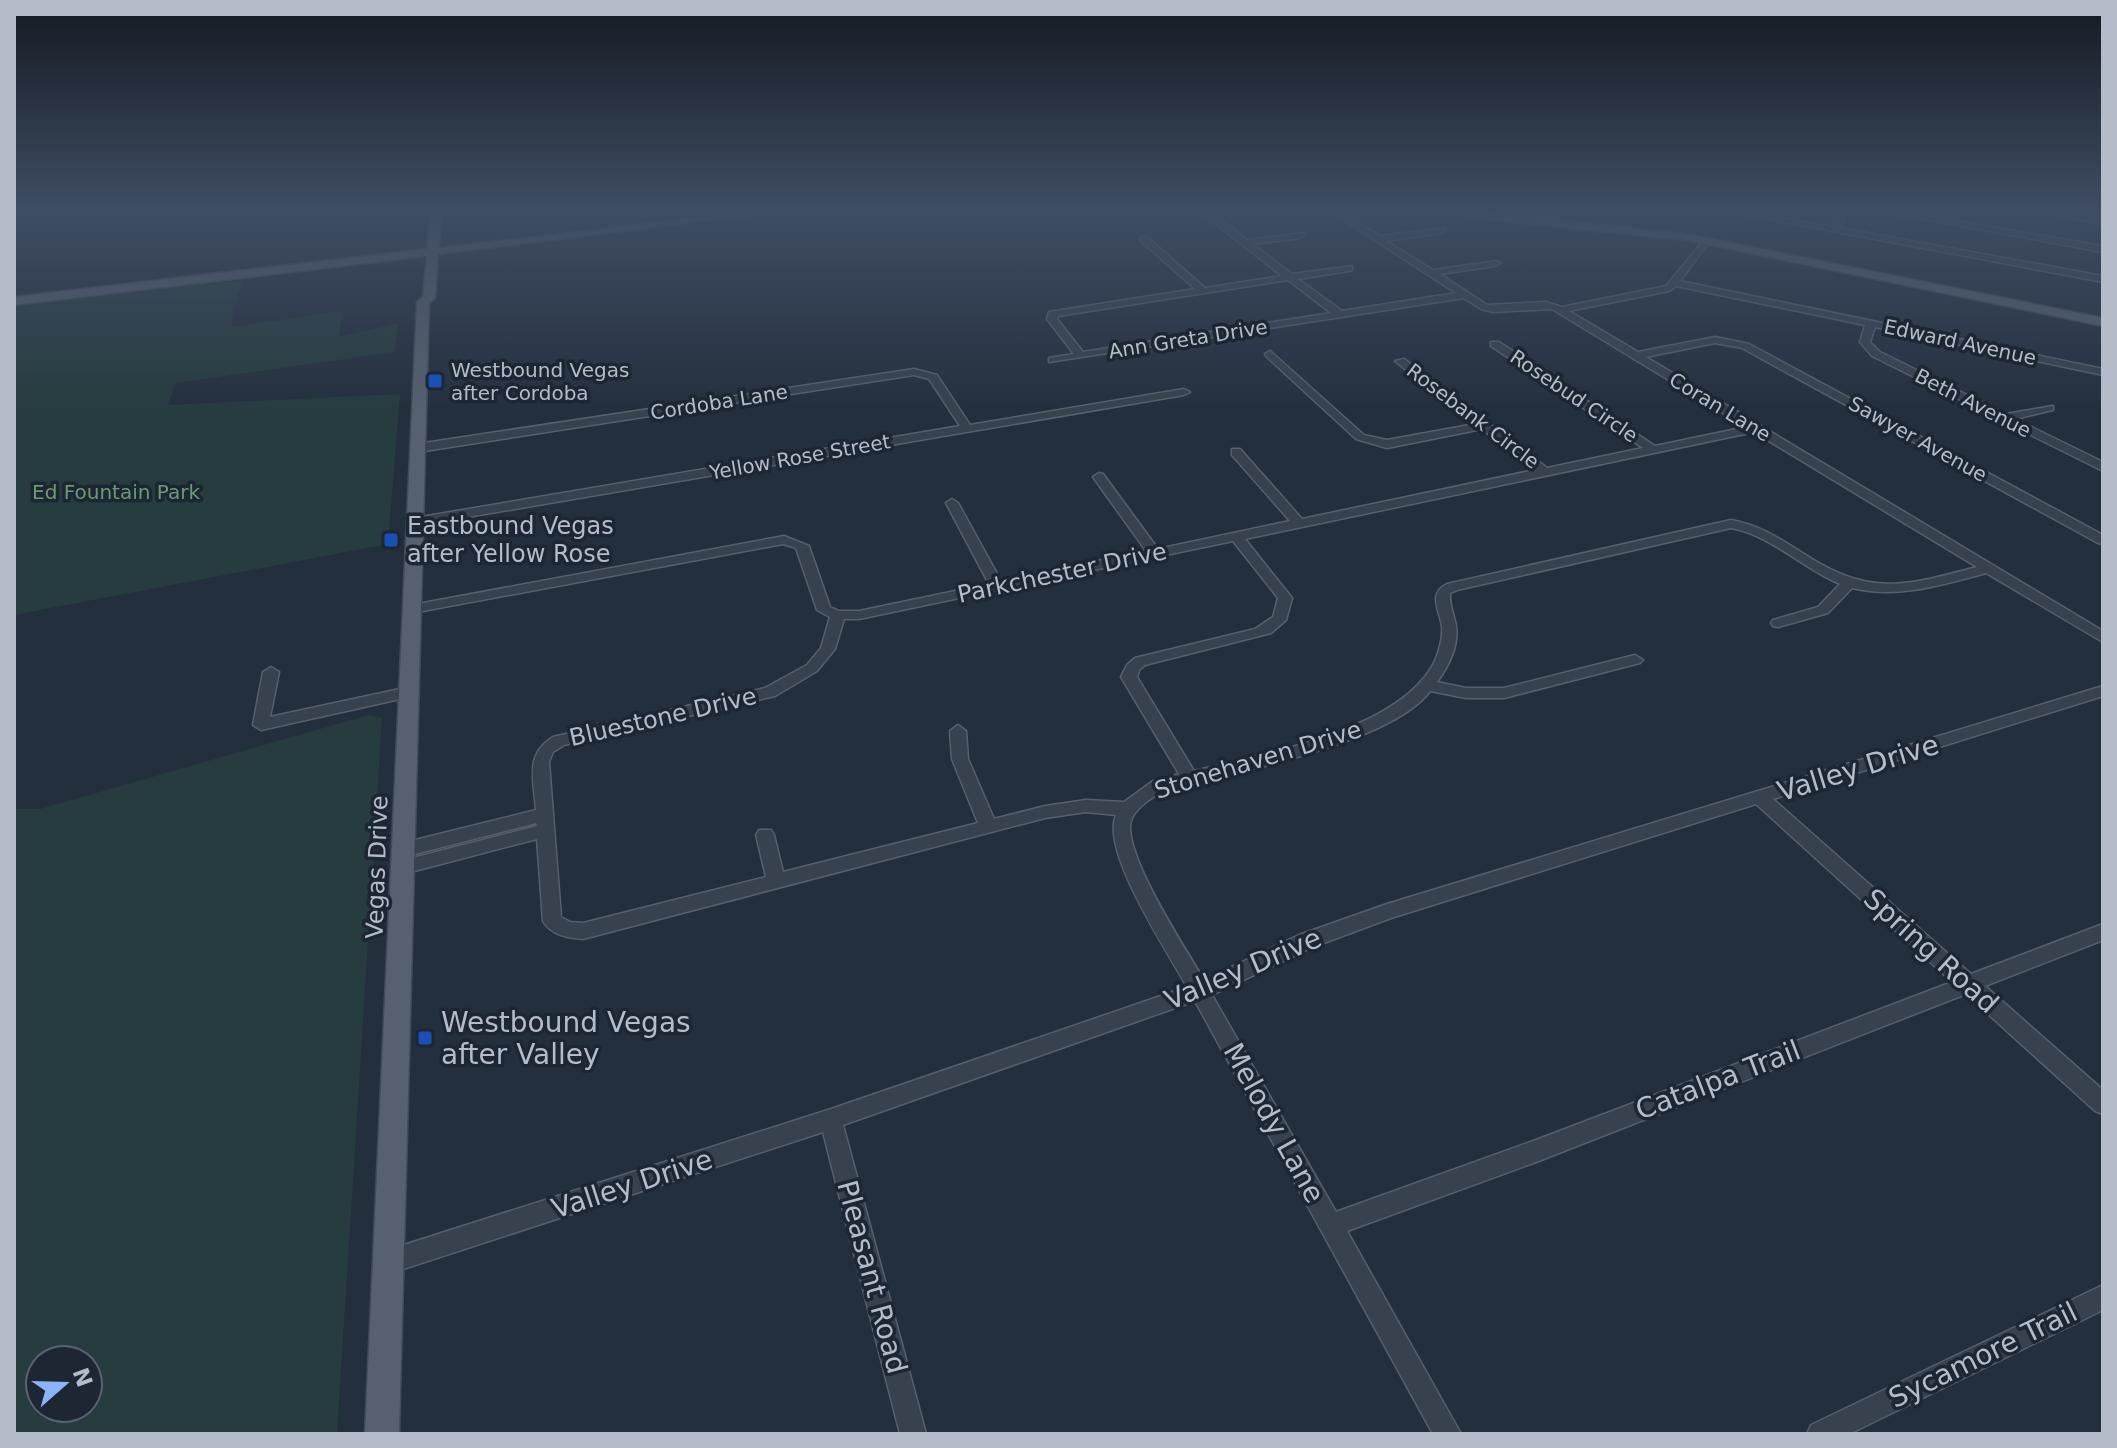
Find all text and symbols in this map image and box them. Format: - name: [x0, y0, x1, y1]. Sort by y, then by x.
- street label: Edward Avenue: [1882, 314, 2038, 370]
- street label: Ann Greta Drive: [1107, 315, 1269, 363]
- street label: Rosebud Circle: [1506, 345, 1642, 447]
- place label: Westbound Vegas after Cordoba: [451, 358, 629, 405]
- street label: Rosebank Circle: [1402, 358, 1544, 474]
- street label: Beth Avenue: [1911, 363, 2035, 443]
- street label: Coran Lane: [1665, 367, 1775, 447]
- marker: Westbound Vegas after Cordoba: [426, 372, 444, 390]
- street label: Cordoba Lane: [649, 379, 789, 425]
- street label: Sawyer Avenue: [1845, 391, 1991, 487]
- street label: Yellow Rose Street: [707, 429, 892, 485]
- park label: Ed Fountain Park: [32, 480, 200, 504]
- place label: Eastbound Vegas after Yellow Rose: [407, 512, 614, 568]
- marker: Eastbound Vegas after Yellow Rose: [382, 531, 400, 549]
- street label: Parkchester Drive: [955, 537, 1169, 609]
- street label: Bluestone Drive: [567, 682, 759, 752]
- street label: Stonehaven Drive: [1151, 715, 1365, 805]
- street label: Valley Drive: [1773, 728, 1943, 808]
- street label: Vegas Drive: [361, 795, 393, 939]
- street label: Spring Road: [1857, 882, 2005, 1020]
- street label: Valley Drive: [1160, 921, 1326, 1017]
- place label: Westbound Vegas after Valley: [441, 1006, 691, 1071]
- marker: Westbound Vegas after Valley: [416, 1029, 434, 1047]
- street label: Catalpa Trail: [1631, 1033, 1805, 1127]
- street label: Melody Lane: [1217, 1037, 1331, 1209]
- street label: Valley Drive: [547, 1142, 717, 1226]
- street label: Pleasant Road: [830, 1177, 914, 1377]
- street label: Sycamore Trail: [1883, 1295, 2083, 1415]
- north arrow: [24, 1344, 104, 1424]
- text: N: [67, 1364, 97, 1390]

